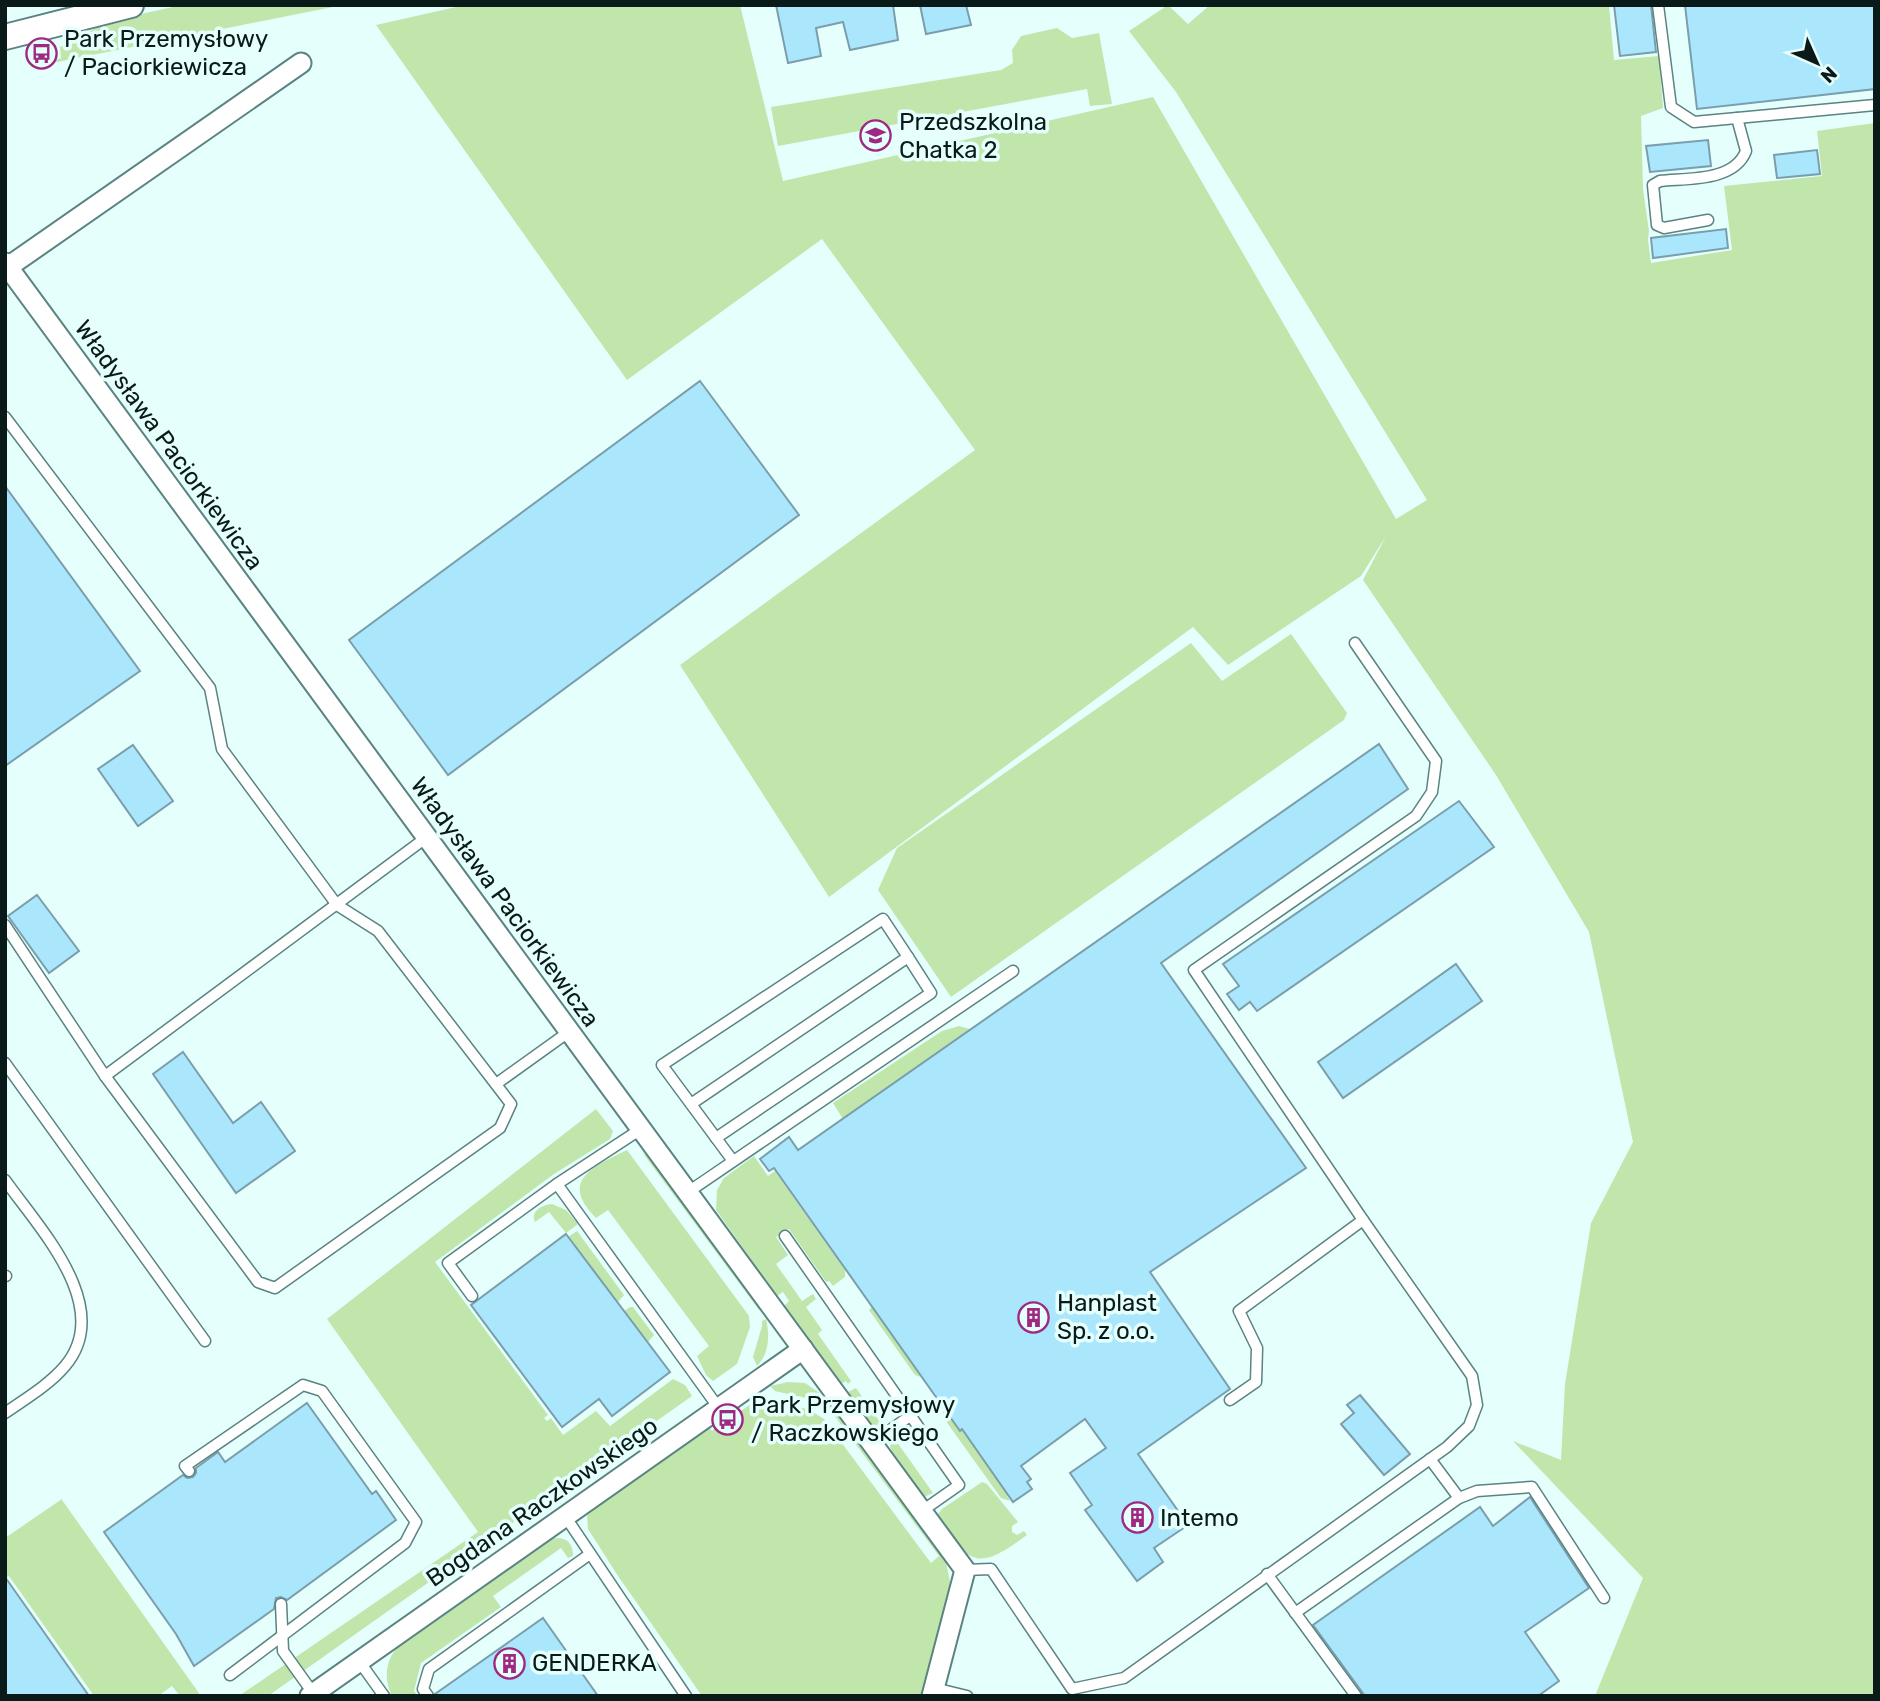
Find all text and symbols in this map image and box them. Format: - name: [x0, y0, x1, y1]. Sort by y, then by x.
- place label: Park Przemysłowy / Paciorkiewicza: [64, 25, 268, 81]
- north arrow: [1782, 28, 1852, 98]
- bus stop icon: Park Przemysłowy / Paciorkiewicza: [24, 36, 58, 70]
- text: N: [1816, 62, 1842, 88]
- place label: Przedszkolna Chatka 2: [899, 108, 1047, 164]
- school or university icon: Przedszkolna Chatka 2: [859, 119, 893, 153]
- street label: Władysława Paciorkiewicza: [69, 315, 269, 575]
- street label: Władysława Paciorkiewicza: [405, 772, 605, 1032]
- place label: Hanplast Sp. z o.o.: [1057, 1289, 1157, 1345]
- building icon: Hanplast Sp. z o.o.: [1017, 1300, 1051, 1334]
- place label: Park Przemysłowy / Raczkowskiego: [751, 1391, 955, 1447]
- bus stop icon: Park Przemysłowy / Raczkowskiego: [711, 1402, 745, 1436]
- street label: Bogdana Raczkowskiego: [421, 1411, 663, 1593]
- building icon: Intemo: [1120, 1501, 1154, 1535]
- place label: Intemo: [1160, 1504, 1239, 1532]
- building icon: GENDERKA: [492, 1646, 526, 1680]
- place label: GENDERKA: [532, 1649, 657, 1677]

